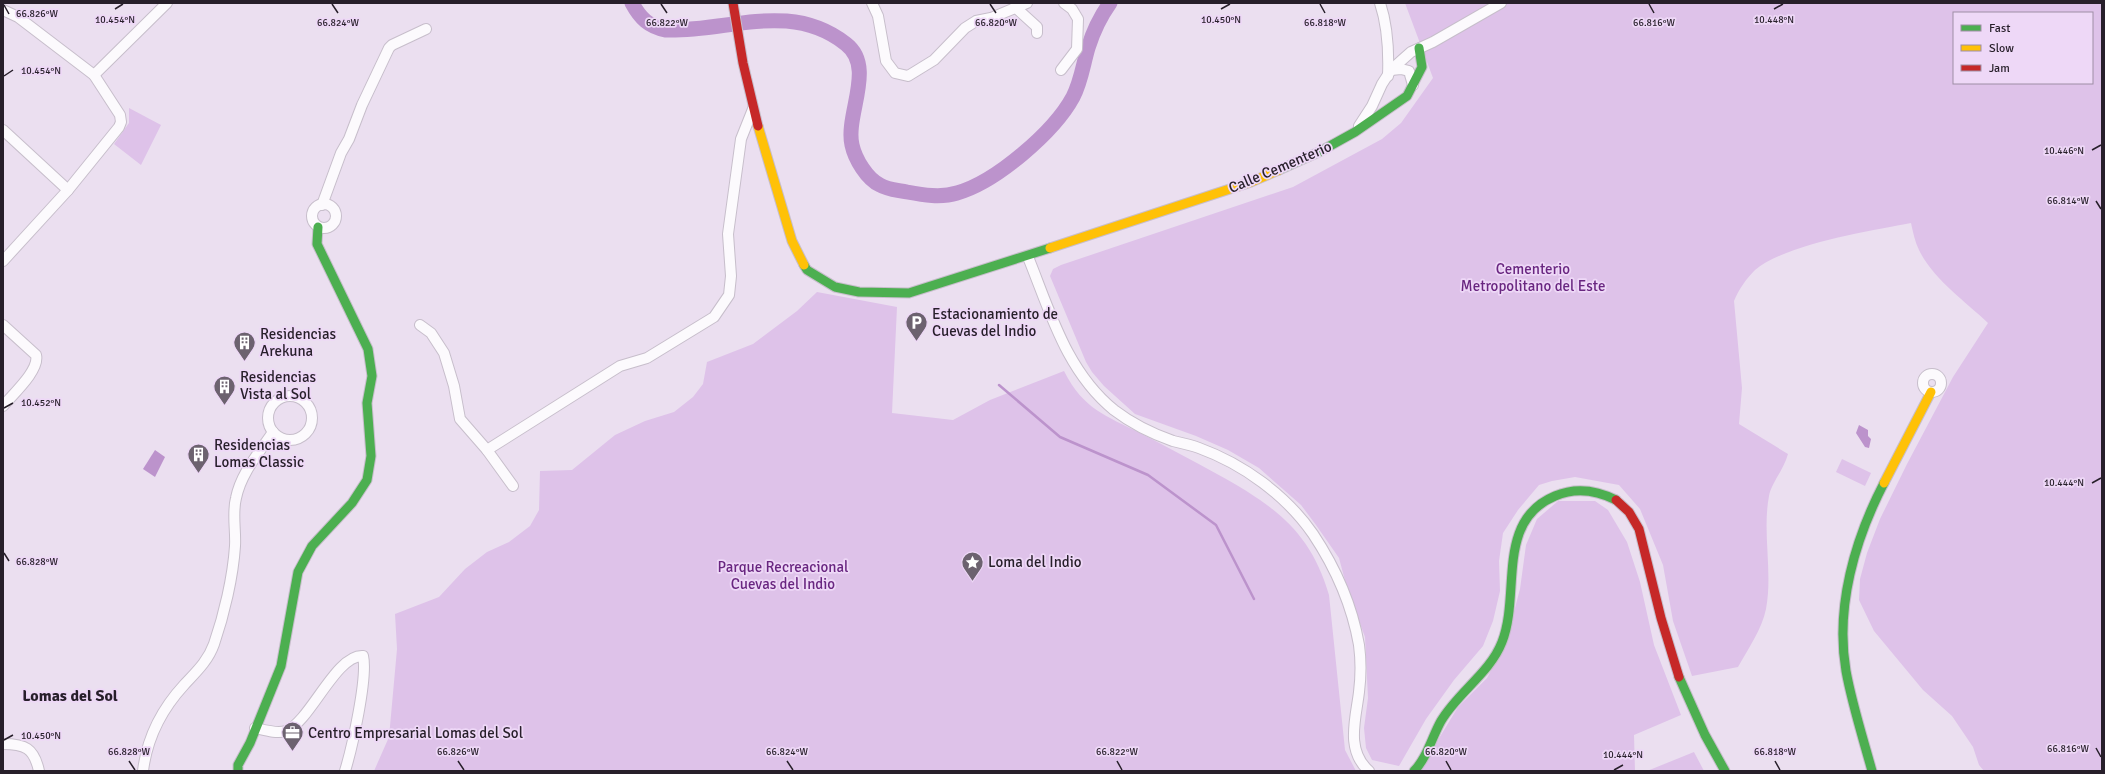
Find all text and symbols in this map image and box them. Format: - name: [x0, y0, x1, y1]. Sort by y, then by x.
- text: 66.826°W: [16, 8, 58, 20]
- legend: [1953, 12, 2093, 84]
- text: 10.454°N: [95, 14, 135, 26]
- text: 10.450°N: [1201, 14, 1241, 26]
- text: 10.448°N: [1754, 14, 1794, 26]
- text: 66.824°W: [317, 17, 359, 29]
- text: 66.822°W: [646, 17, 688, 29]
- text: 66.820°W: [975, 17, 1017, 29]
- text: 66.818°W: [1304, 17, 1346, 29]
- text: 66.816°W: [1633, 17, 1675, 29]
- text: Fast: [1989, 21, 2010, 36]
- text: Slow: [1989, 41, 2014, 56]
- text: Jam: [1989, 61, 2010, 76]
- text: 10.454°N: [21, 65, 61, 77]
- street label: Calle Cementerio: [1226, 137, 1334, 197]
- text: 10.446°N: [2044, 145, 2084, 157]
- text: 66.814°W: [2047, 195, 2089, 207]
- park label: Cementerio Metropolitano del Este: [1461, 260, 1605, 295]
- place label: Estacionamiento de Cuevas del Indio: [932, 305, 1058, 340]
- parking icon: Estacionamiento de Cuevas del Indio: [904, 310, 930, 343]
- place label: Residencias Arekuna: [260, 325, 337, 360]
- building icon: Residencias Arekuna: [231, 330, 257, 363]
- place label: Residencias Vista al Sol: [240, 368, 317, 403]
- building icon: Residencias Vista al Sol: [212, 373, 238, 406]
- text: 10.452°N: [21, 397, 61, 409]
- place label: Residencias Lomas Classic: [214, 436, 304, 471]
- building icon: Residencias Lomas Classic: [186, 441, 212, 474]
- text: 10.444°N: [2044, 477, 2084, 489]
- place icon: Loma del Indio: [960, 549, 986, 582]
- place label: Loma del Indio: [988, 553, 1082, 571]
- text: 66.828°W: [16, 556, 58, 568]
- park label: Parque Recreacional Cuevas del Indio: [717, 558, 849, 593]
- district label: Lomas del Sol: [22, 686, 118, 706]
- office icon: Centro Empresarial Lomas del Sol: [279, 720, 305, 753]
- place label: Centro Empresarial Lomas del Sol: [308, 724, 523, 742]
- text: 10.450°N: [21, 730, 61, 742]
- text: 66.816°W: [2047, 743, 2089, 755]
- text: 66.828°W: [108, 746, 150, 758]
- text: 66.826°W: [437, 746, 479, 758]
- text: 66.824°W: [766, 746, 808, 758]
- text: 66.822°W: [1096, 746, 1138, 758]
- text: 66.820°W: [1425, 746, 1467, 758]
- text: 66.818°W: [1754, 746, 1796, 758]
- text: 10.444°N: [1603, 749, 1643, 761]

